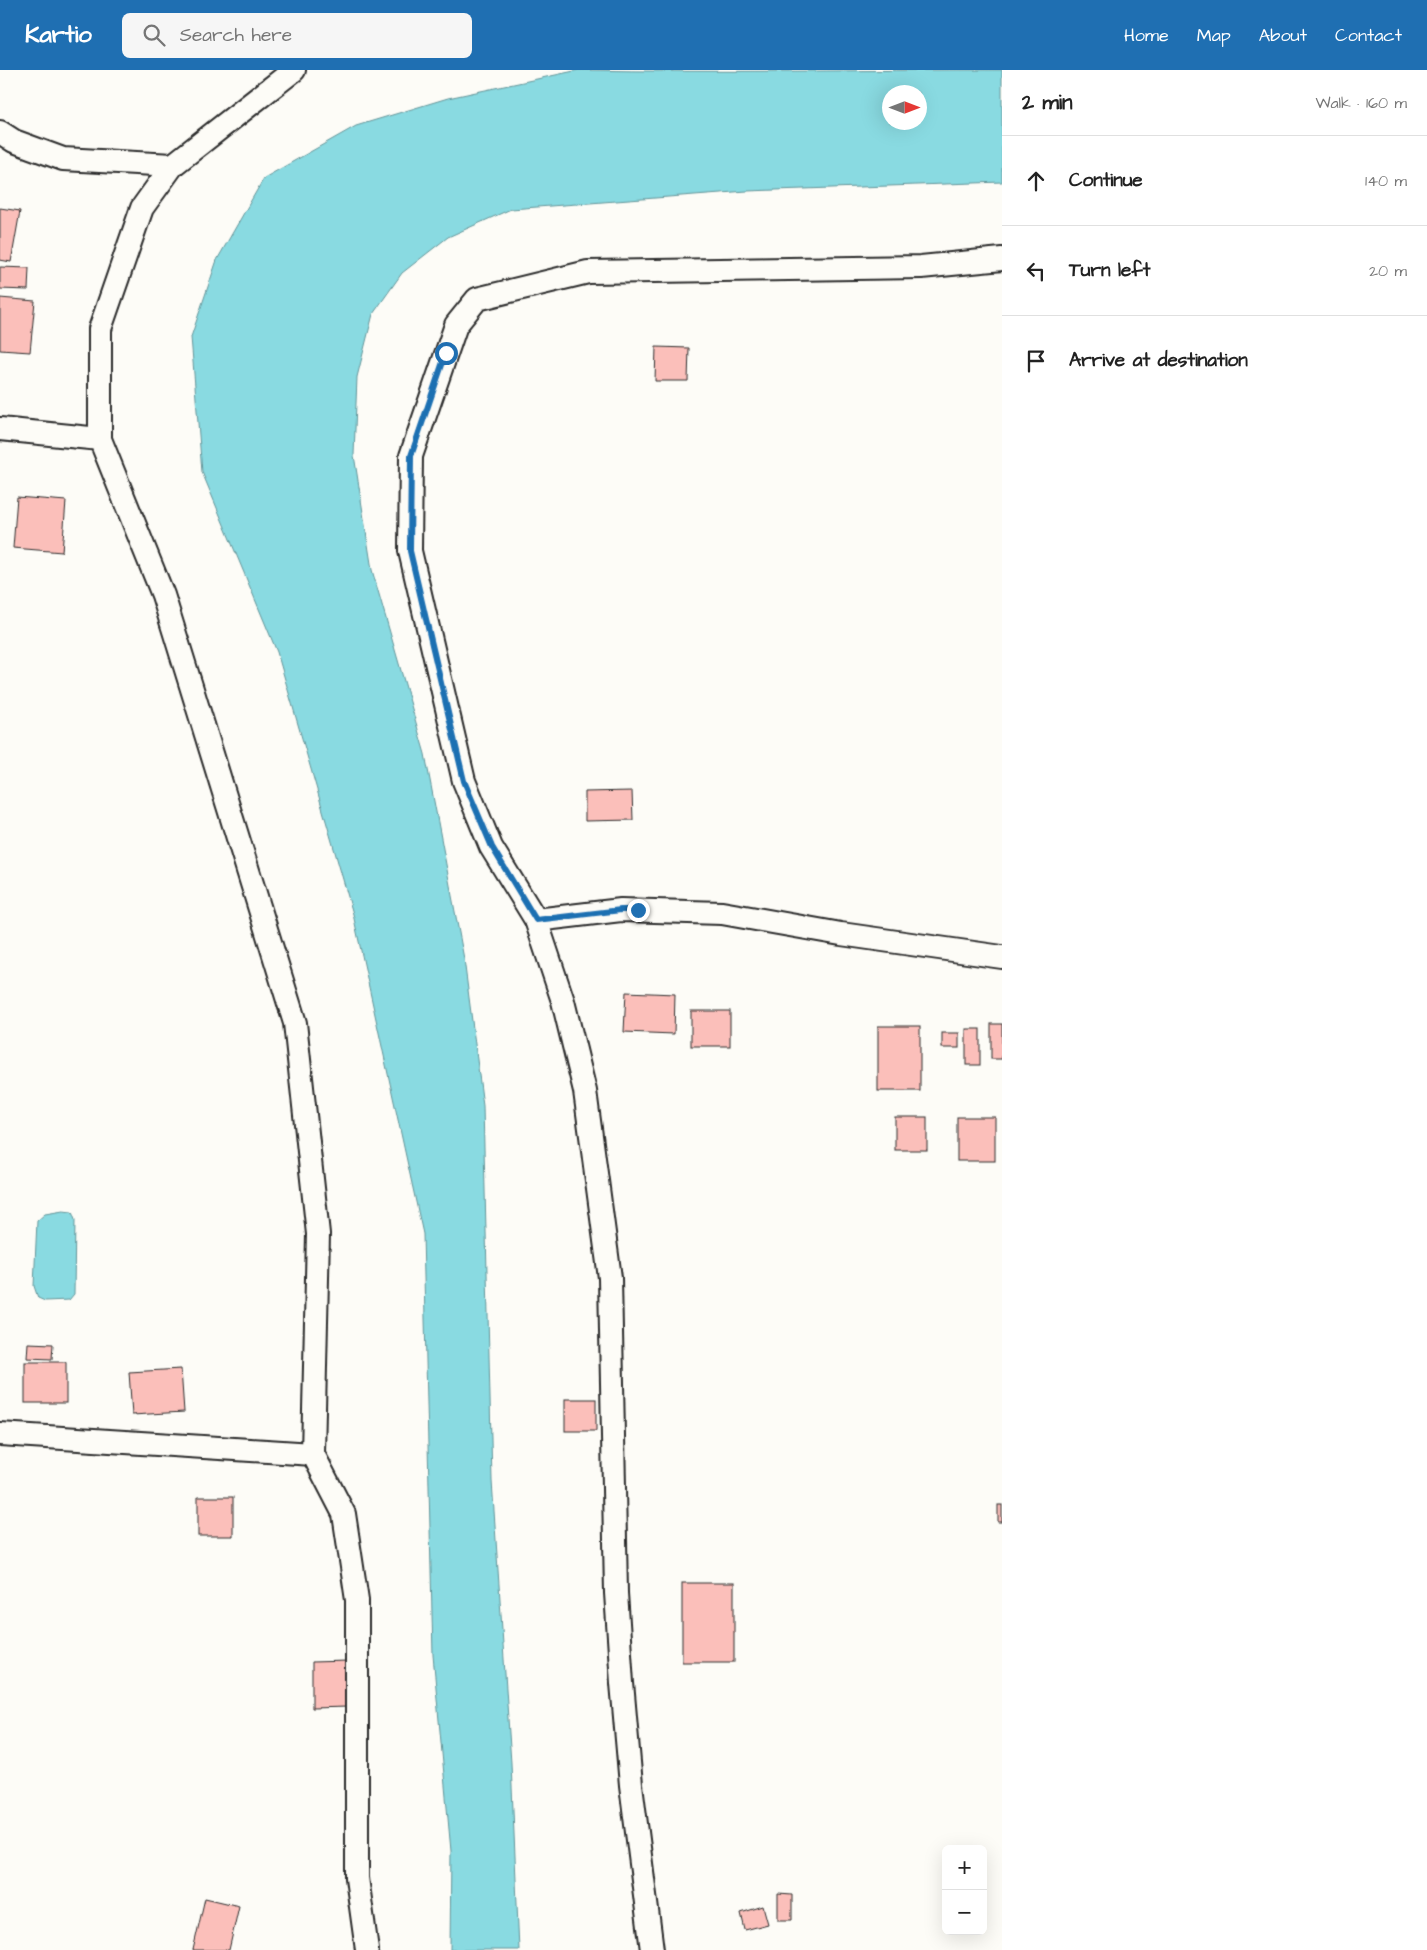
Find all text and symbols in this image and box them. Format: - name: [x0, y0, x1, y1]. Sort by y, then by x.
- search box: [122, 13, 472, 58]
- text: Kartio: [25, 18, 92, 52]
- icon: search: [140, 21, 168, 49]
- text: Search here: [180, 22, 292, 49]
- text: Home: [1124, 23, 1169, 48]
- text: Map: [1197, 23, 1231, 48]
- text: About: [1259, 23, 1307, 48]
- text: Contact: [1335, 23, 1402, 48]
- north arrow: [882, 85, 927, 130]
- text: 2 min: [1022, 88, 1072, 117]
- text: Walk · 160 m: [1315, 92, 1407, 114]
- icon: ahead: [1022, 167, 1050, 195]
- text: Continue: [1069, 167, 1143, 194]
- text: 140 m: [1365, 170, 1407, 192]
- icon: left: [1022, 257, 1050, 285]
- text: Turn left: [1069, 257, 1150, 284]
- text: 20 m: [1369, 260, 1407, 282]
- route start: [435, 342, 458, 365]
- icon: arrive: [1022, 347, 1050, 375]
- text: Arrive at destination: [1069, 347, 1248, 374]
- route end: [627, 899, 650, 922]
- map controls: [942, 1845, 987, 1935]
- button: +: [942, 1845, 987, 1890]
- button: −: [942, 1890, 987, 1935]

